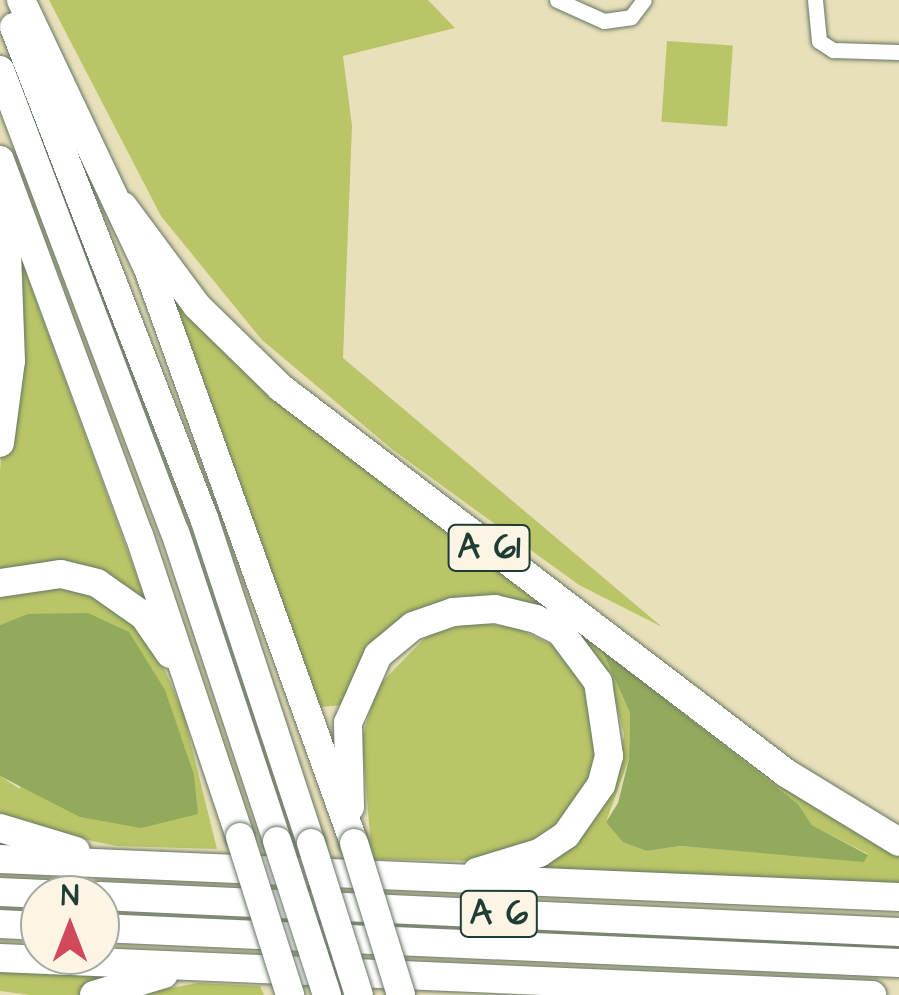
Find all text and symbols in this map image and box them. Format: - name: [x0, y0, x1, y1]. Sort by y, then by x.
- road number: A 61: [446, 518, 532, 578]
- north arrow: [20, 875, 120, 975]
- text: N: [61, 877, 79, 916]
- road number: A 6: [459, 884, 539, 944]

